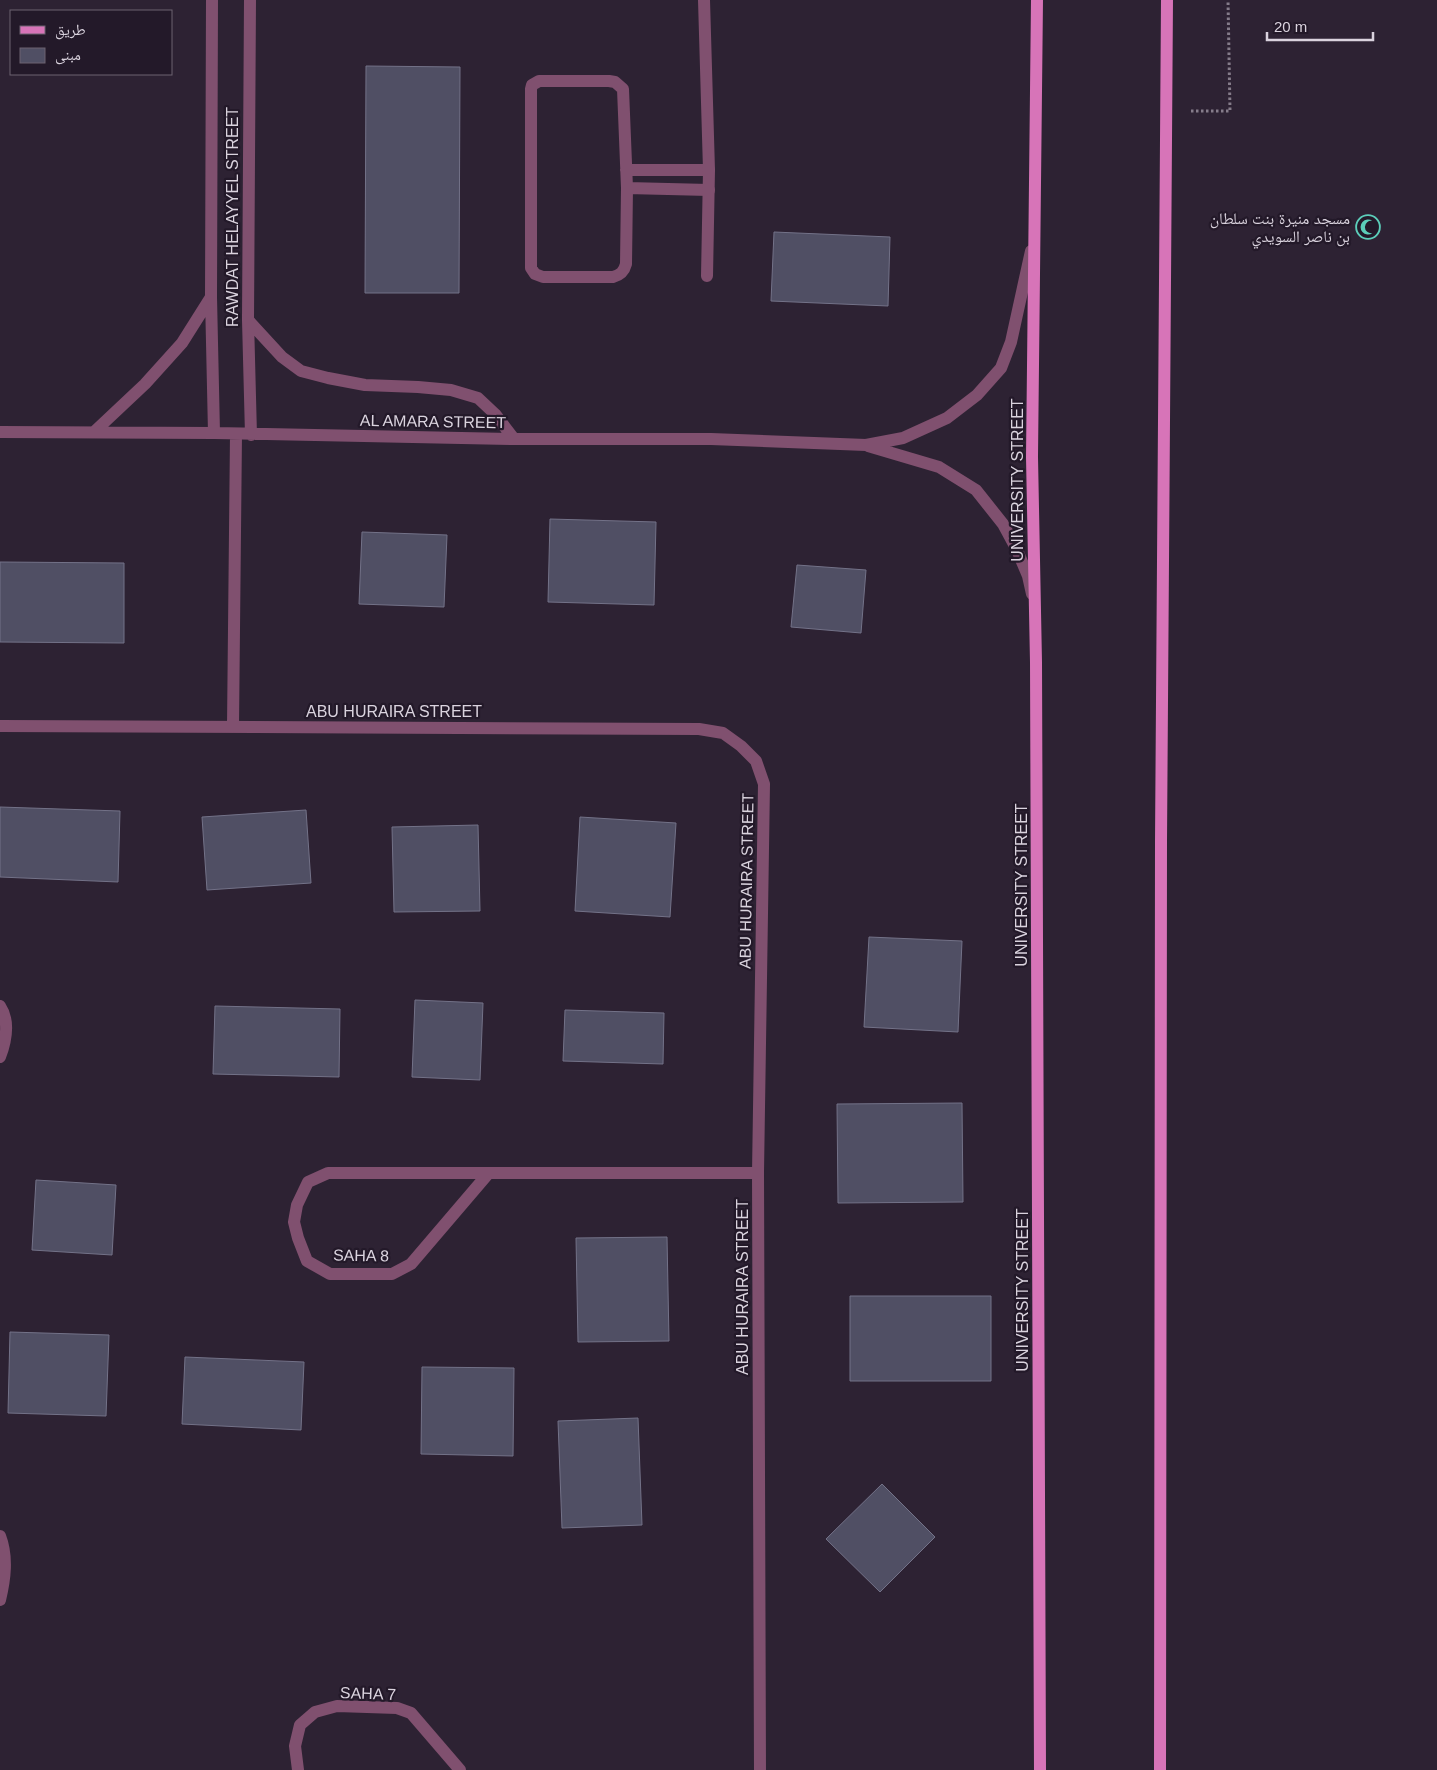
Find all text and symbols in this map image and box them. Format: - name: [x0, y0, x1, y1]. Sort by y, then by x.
- legend: [10, 10, 172, 75]
- scale bar: [1267, 10, 1373, 42]
- text: 20 m: [1274, 18, 1307, 35]
- text: طريق: [55, 21, 86, 40]
- text: مبنى: [55, 46, 81, 65]
- street label: RAWDAT HELAYYEL STREET: [224, 107, 241, 327]
- place label: مسجد منيرة بنت سلطان بن ناصر السويدي: [1210, 210, 1350, 249]
- mosque icon: مسجد منيرة بنت سلطان بن ناصر السويدي: [1355, 214, 1381, 240]
- street label: UNIVERSITY STREET: [1009, 398, 1026, 562]
- street label: AL AMARA STREET: [360, 412, 506, 431]
- street label: ABU HURAIRA STREET: [306, 703, 482, 720]
- street label: ABU HURAIRA STREET: [736, 793, 757, 969]
- street label: UNIVERSITY STREET: [1013, 803, 1030, 967]
- street label: ABU HURAIRA STREET: [734, 1199, 751, 1375]
- street label: UNIVERSITY STREET: [1014, 1208, 1031, 1372]
- street label: SAHA 8: [333, 1247, 389, 1264]
- street label: SAHA 7: [340, 1684, 396, 1703]

